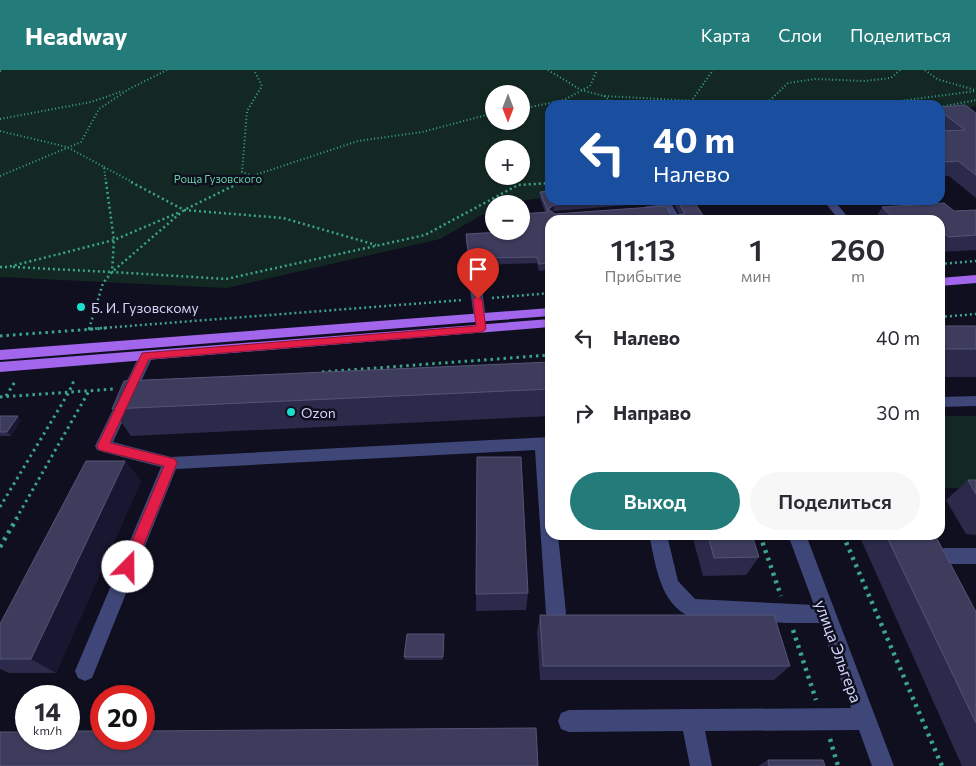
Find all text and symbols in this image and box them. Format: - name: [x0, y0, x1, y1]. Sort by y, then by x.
- text: Headway: [25, 21, 128, 50]
- text: Карта: [701, 24, 750, 46]
- text: Слои: [778, 24, 822, 46]
- text: Поделиться: [850, 24, 951, 46]
- north arrow: [485, 85, 530, 130]
- map controls: [485, 85, 530, 240]
- text: 40 m: [653, 117, 735, 160]
- icon: left: [570, 120, 635, 185]
- button: +: [485, 140, 530, 185]
- text: Налево: [653, 160, 730, 187]
- park label: Роща Гузовского: [174, 172, 263, 185]
- button: −: [485, 195, 530, 240]
- text: 11:13: [611, 230, 676, 267]
- text: 1: [749, 230, 763, 267]
- text: 260: [830, 230, 885, 267]
- pin: [457, 248, 499, 299]
- icon: arrive: [464, 255, 492, 283]
- text: Прибытие: [605, 266, 682, 285]
- text: мин: [741, 266, 771, 285]
- text: m: [851, 266, 865, 285]
- place label: Б. И. Гузовскому: [91, 299, 199, 316]
- marker: Б. И. Гузовскому: [75, 301, 87, 313]
- icon: left: [570, 324, 598, 352]
- text: Налево: [613, 326, 680, 349]
- text: 40 m: [876, 326, 920, 349]
- icon: right: [570, 399, 598, 427]
- text: Направо: [613, 401, 691, 424]
- text: 30 m: [877, 401, 920, 424]
- place label: Ozon: [301, 404, 336, 421]
- marker: Ozon: [285, 406, 297, 418]
- button: Выход: [570, 472, 740, 530]
- button: Поделиться: [750, 472, 920, 530]
- position arrow: [101, 540, 153, 592]
- street label: улица Эльгера: [812, 597, 866, 705]
- speed limit sign: 20: [90, 685, 155, 750]
- text: 14: [34, 696, 61, 726]
- text: km/h: [33, 723, 62, 737]

